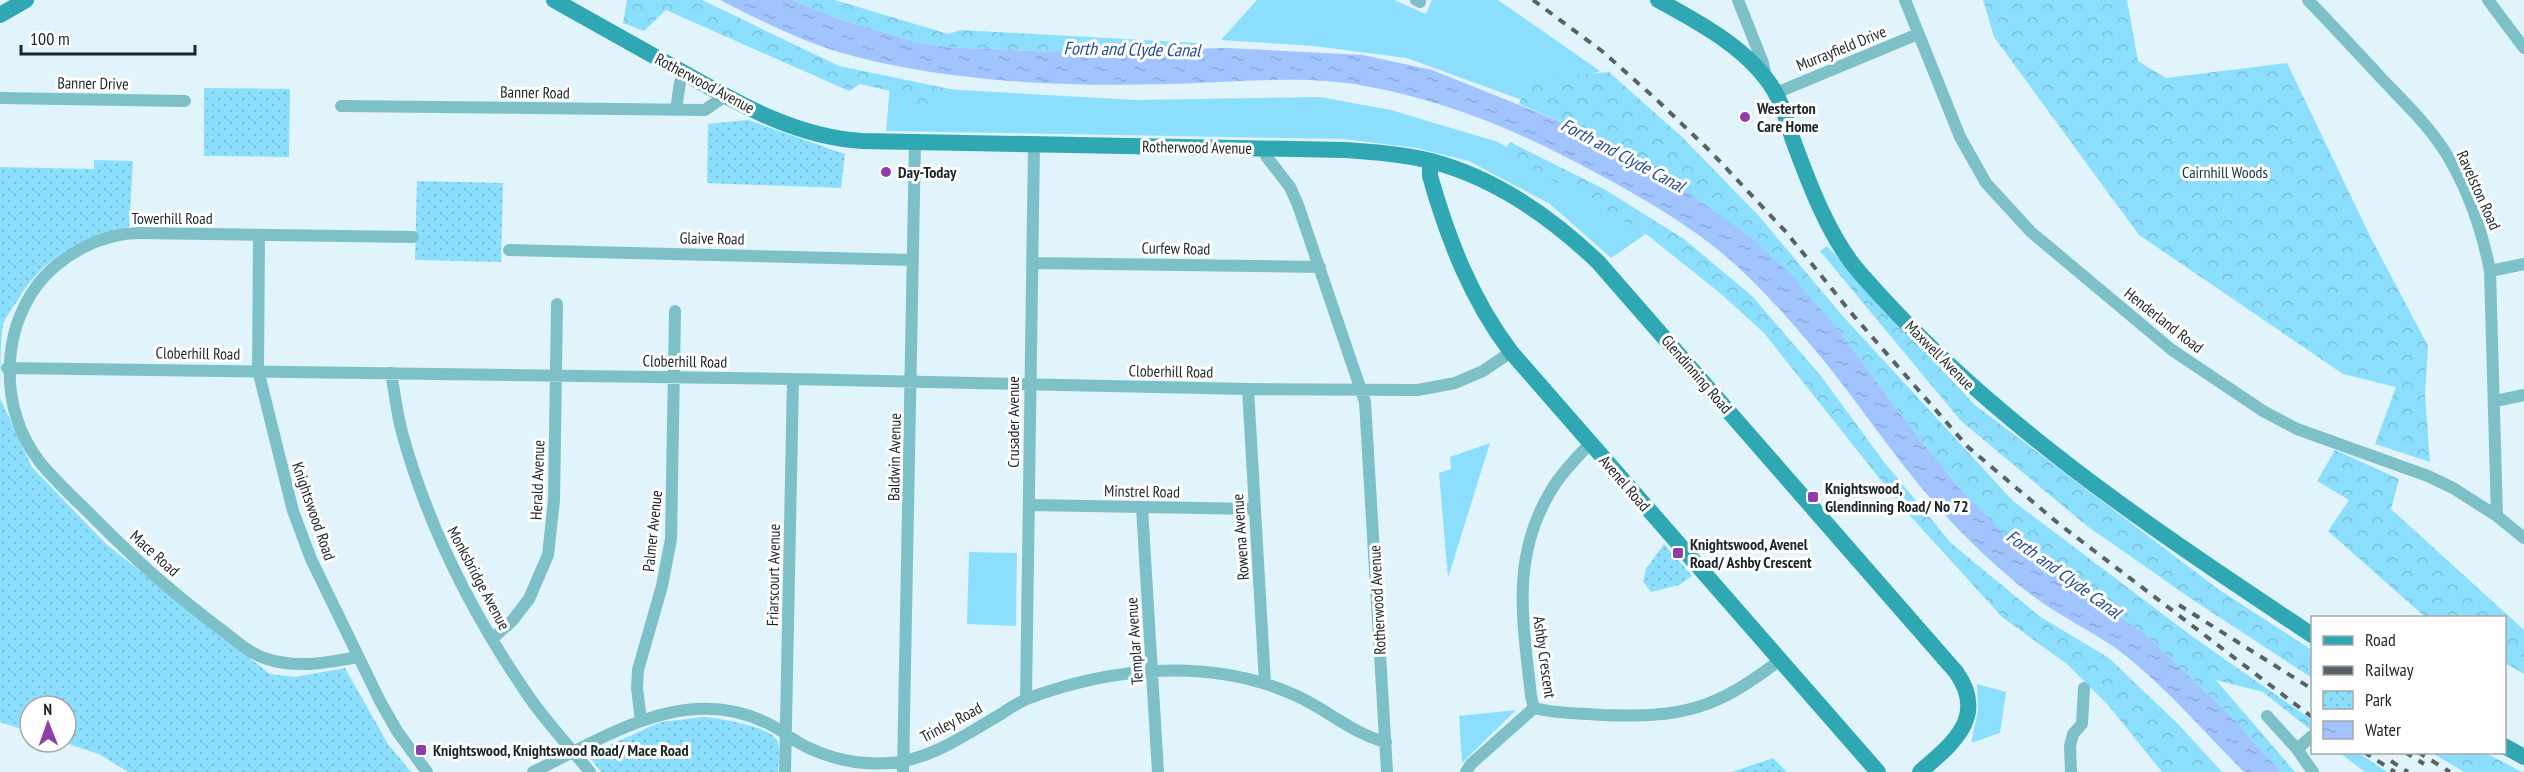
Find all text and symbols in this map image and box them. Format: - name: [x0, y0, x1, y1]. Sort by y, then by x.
- scale bar: [21, 18, 195, 56]
- street label: Murrayfield Drive: [1793, 21, 1889, 75]
- text: 100 m: [30, 27, 70, 50]
- water label: Forth and Clyde Canal: [1063, 36, 1202, 62]
- street label: Rotherwood Avenue: [652, 48, 758, 118]
- street label: Banner Drive: [57, 72, 129, 94]
- street label: Banner Road: [500, 81, 570, 103]
- place label: Westerton Care Home: [1756, 98, 1819, 136]
- marker: Westerton Care Home: [1738, 110, 1752, 124]
- water label: Forth and Clyde Canal: [1557, 113, 1690, 198]
- street label: Rotherwood Avenue: [1142, 136, 1252, 158]
- street label: Ravelston Road: [2453, 147, 2505, 233]
- place label: Day-Today: [898, 162, 957, 182]
- park label: Cairnhill Woods: [2182, 162, 2268, 182]
- marker: Day-Today: [879, 165, 893, 179]
- street label: Towerhill Road: [131, 208, 213, 228]
- street label: Glaive Road: [679, 227, 745, 249]
- street label: Curfew Road: [1141, 237, 1211, 259]
- street label: Henderland Road: [2120, 283, 2208, 357]
- street label: Maxwell Avenue: [1901, 316, 1979, 394]
- street label: Glendinning Road: [1657, 331, 1737, 418]
- street label: Cloberhill Road: [156, 342, 241, 364]
- street label: Cloberhill Road: [643, 350, 728, 372]
- street label: Cloberhill Road: [1129, 360, 1214, 382]
- street label: Crusader Avenue: [1003, 376, 1023, 468]
- street label: Baldwin Avenue: [883, 413, 905, 501]
- street label: Herald Avenue: [526, 440, 548, 520]
- street label: Avenel Road: [1595, 451, 1655, 515]
- street label: Knightswood Road: [288, 459, 340, 563]
- place label: Knightswood, Glendinning Road/ No 72: [1825, 478, 1969, 516]
- street label: Minstrel Road: [1104, 480, 1180, 502]
- street label: Palmer Avenue: [638, 489, 666, 573]
- marker: Knightswood, Glendinning Road/ No 72: [1806, 490, 1820, 504]
- street label: Rowena Avenue: [1227, 493, 1253, 581]
- street label: Monksbridge Avenue: [443, 523, 515, 633]
- street label: Friarscourt Avenue: [762, 524, 784, 626]
- water label: Forth and Clyde Canal: [2002, 525, 2128, 625]
- street label: Mace Road: [126, 526, 184, 580]
- place label: Knightswood, Avenel Road/ Ashby Crescent: [1690, 534, 1812, 572]
- street label: Rotherwood Avenue: [1364, 545, 1390, 655]
- marker: Knightswood, Avenel Road/ Ashby Crescent: [1671, 546, 1685, 560]
- street label: Templar Avenue: [1121, 597, 1147, 685]
- street label: Ashby Crescent: [1529, 615, 1561, 700]
- legend: [2311, 616, 2506, 754]
- text: Road: [2365, 628, 2396, 651]
- text: Railway: [2365, 658, 2414, 681]
- text: Park: [2365, 688, 2392, 711]
- north arrow: [18, 694, 78, 754]
- street label: Trinley Road: [917, 697, 985, 747]
- text: N: [43, 699, 52, 719]
- text: Water: [2365, 718, 2401, 741]
- place label: Knightswood, Knightswood Road/ Mace Road: [433, 740, 689, 760]
- marker: Knightswood, Knightswood Road/ Mace Road: [414, 743, 428, 757]

